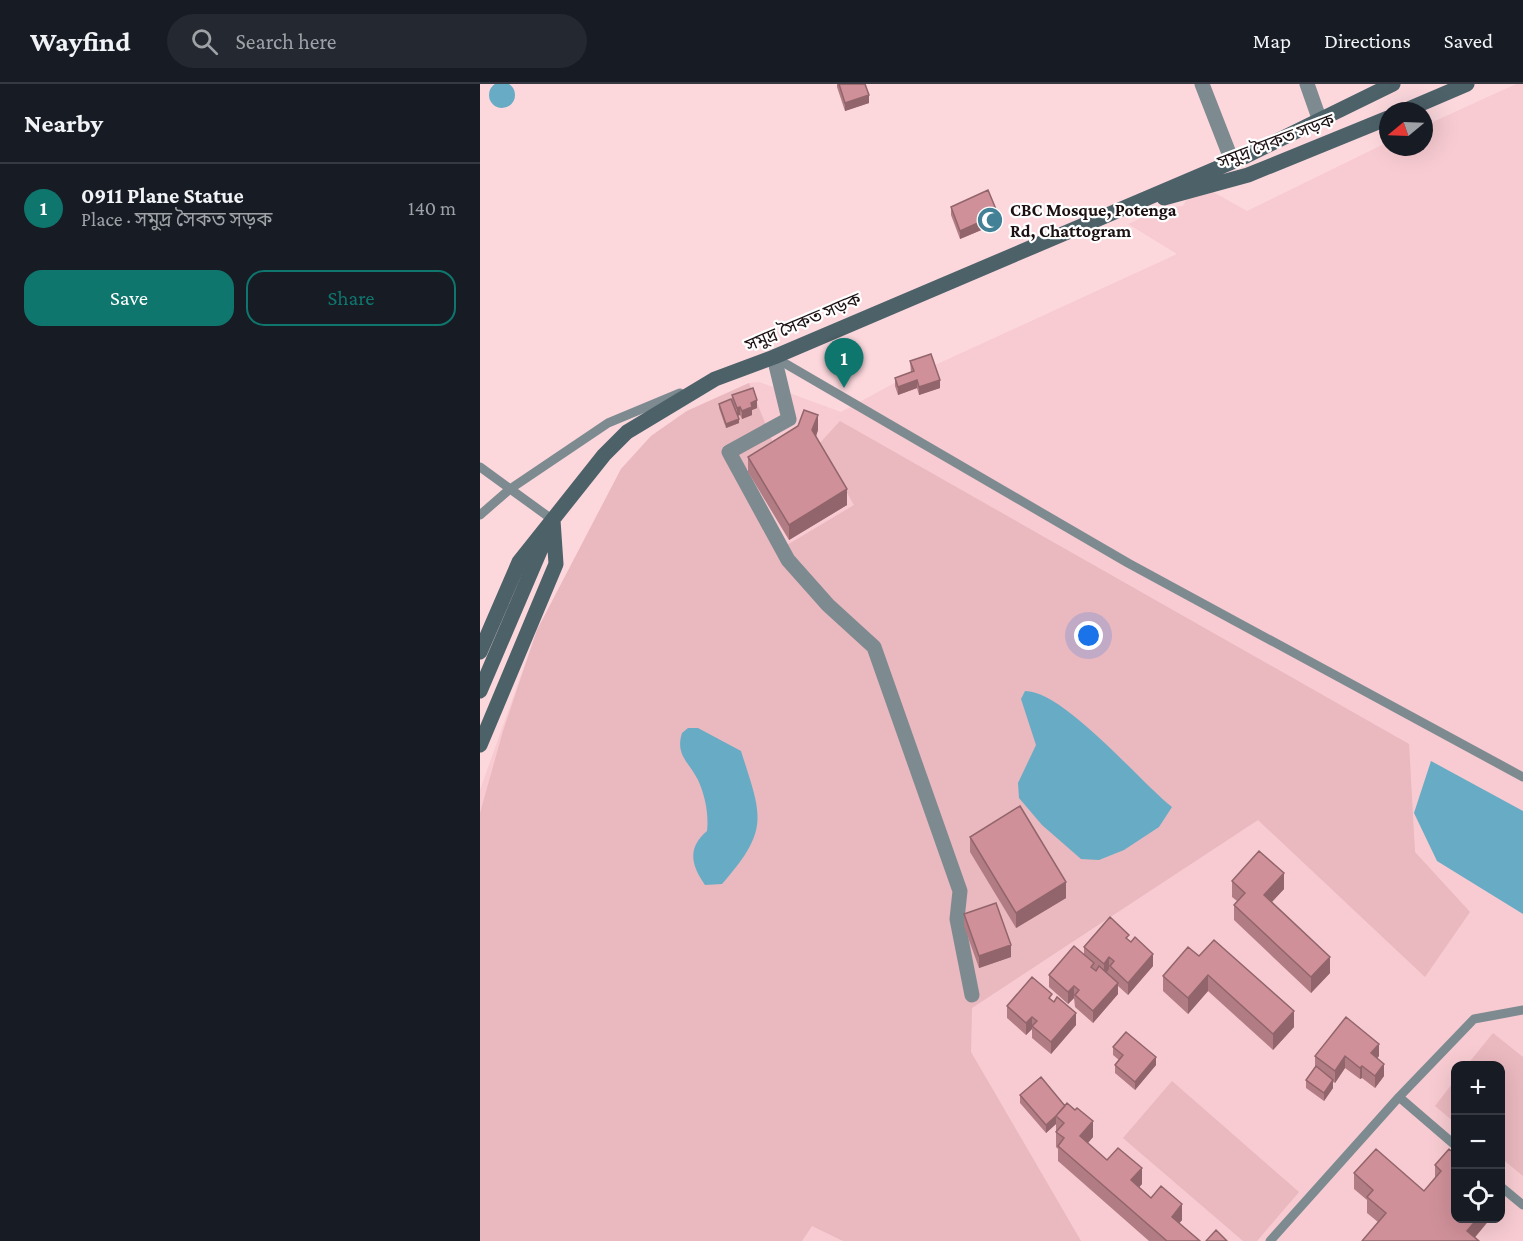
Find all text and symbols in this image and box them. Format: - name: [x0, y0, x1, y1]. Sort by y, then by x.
- search box: [167, 14, 587, 68]
- icon: search: [188, 25, 221, 58]
- text: Wayfind: [30, 26, 131, 57]
- text: Search here: [236, 29, 336, 54]
- text: Map: [1253, 29, 1291, 53]
- text: Directions: [1324, 29, 1411, 53]
- text: Saved: [1444, 29, 1493, 53]
- north arrow: [1379, 102, 1433, 156]
- text: Nearby: [24, 109, 103, 138]
- street label: সমুদ্র সৈকত সড়ক: [1214, 109, 1338, 174]
- text: 0911 Plane Statue: [81, 183, 244, 208]
- text: 1: [40, 197, 47, 219]
- text: 140 m: [408, 197, 456, 219]
- place label: CBC Mosque, Potenga Rd, Chattogram: [1010, 200, 1177, 241]
- mosque icon: CBC Mosque, Potenga Rd, Chattogram: [975, 205, 1005, 235]
- text: Place · সমুদ্র সৈকত সড়ক: [81, 208, 272, 230]
- button: Save: [24, 270, 234, 326]
- button: Share: [246, 270, 456, 326]
- street label: সমুদ্র সৈকত সড়ক: [741, 288, 865, 357]
- pin: 1: [824, 338, 864, 388]
- your location: [1074, 621, 1103, 650]
- map controls: [1451, 1061, 1505, 1223]
- button: +: [1451, 1061, 1505, 1115]
- button: −: [1451, 1115, 1505, 1169]
- button: locate: [1451, 1169, 1505, 1223]

